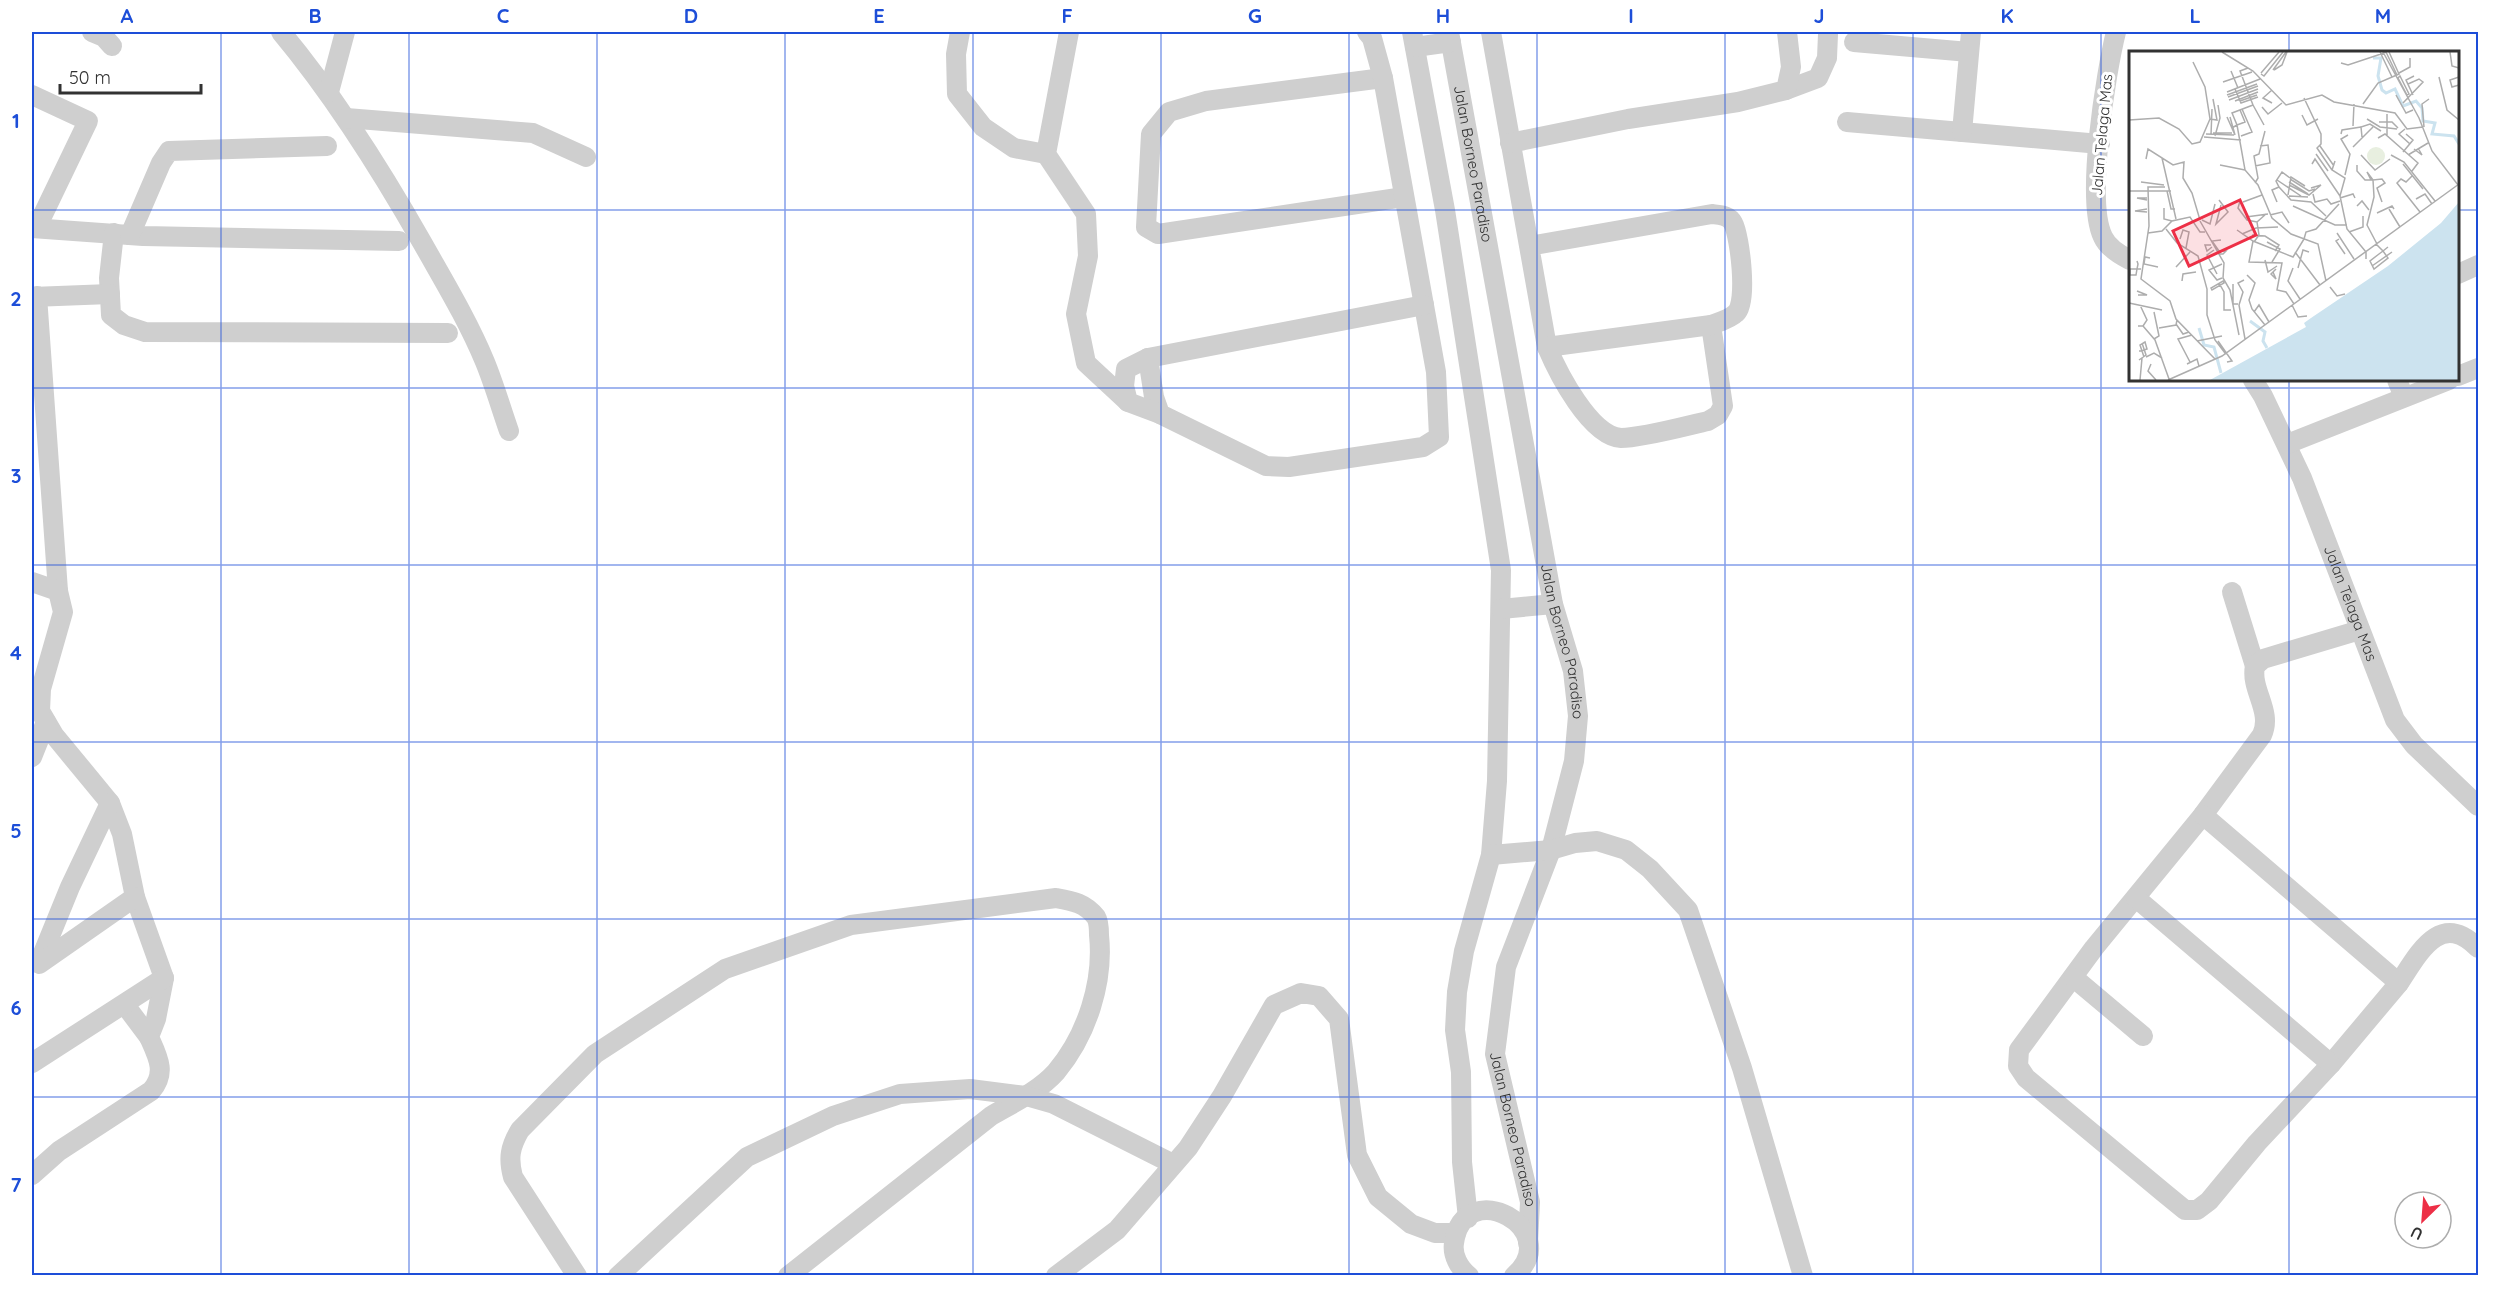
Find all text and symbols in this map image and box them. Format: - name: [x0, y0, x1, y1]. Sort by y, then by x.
- text: A: [121, 3, 134, 28]
- text: B: [308, 3, 322, 28]
- text: C: [497, 3, 510, 28]
- text: D: [684, 3, 698, 28]
- text: E: [873, 3, 885, 28]
- text: F: [1061, 3, 1073, 28]
- text: G: [1248, 3, 1262, 28]
- text: H: [1436, 3, 1450, 28]
- text: I: [1628, 3, 1634, 28]
- text: J: [1813, 3, 1825, 28]
- text: K: [2000, 3, 2014, 28]
- text: L: [2189, 3, 2201, 28]
- text: M: [2375, 3, 2391, 28]
- inset map: [2129, 51, 2459, 381]
- scale bar: [60, 57, 201, 95]
- text: 50 m: [69, 66, 111, 89]
- street label: Jalan Telaga Mas: [2087, 73, 2116, 197]
- street label: Jalan Borneo Paradiso: [1450, 84, 1497, 244]
- text: 1: [12, 108, 20, 133]
- text: 2: [10, 286, 22, 311]
- text: 3: [11, 463, 21, 488]
- street label: Jalan Telaga Mas: [2320, 543, 2381, 664]
- street label: Jalan Borneo Paradiso: [1537, 562, 1588, 720]
- text: 4: [10, 640, 22, 665]
- text: 5: [10, 818, 22, 843]
- text: 6: [10, 995, 22, 1020]
- street label: Jalan Borneo Paradiso: [1486, 1050, 1540, 1207]
- text: 7: [11, 1172, 22, 1197]
- north arrow: [2393, 1190, 2453, 1250]
- text: U: [2407, 1222, 2426, 1245]

